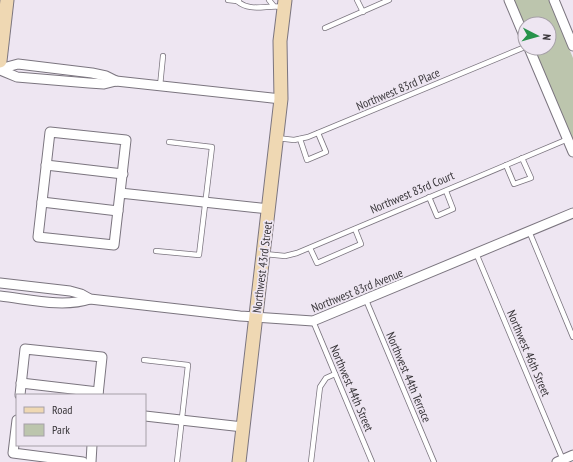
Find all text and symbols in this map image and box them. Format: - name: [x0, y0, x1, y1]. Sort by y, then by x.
- north arrow: [517, 16, 557, 56]
- text: N: [540, 33, 554, 41]
- street label: Northwest 83rd Place: [354, 65, 442, 113]
- street label: Northwest 83rd Court: [368, 167, 457, 216]
- street label: Northwest 43rd Street: [249, 220, 275, 314]
- street label: Northwest 83rd Avenue: [309, 265, 405, 315]
- street label: Northwest 46th Street: [504, 308, 554, 399]
- street label: Northwest 44th Terrace: [383, 330, 435, 424]
- street label: Northwest 44th Street: [327, 343, 377, 434]
- legend: [16, 394, 146, 446]
- text: Road: [52, 402, 72, 417]
- text: Park: [52, 422, 70, 437]

